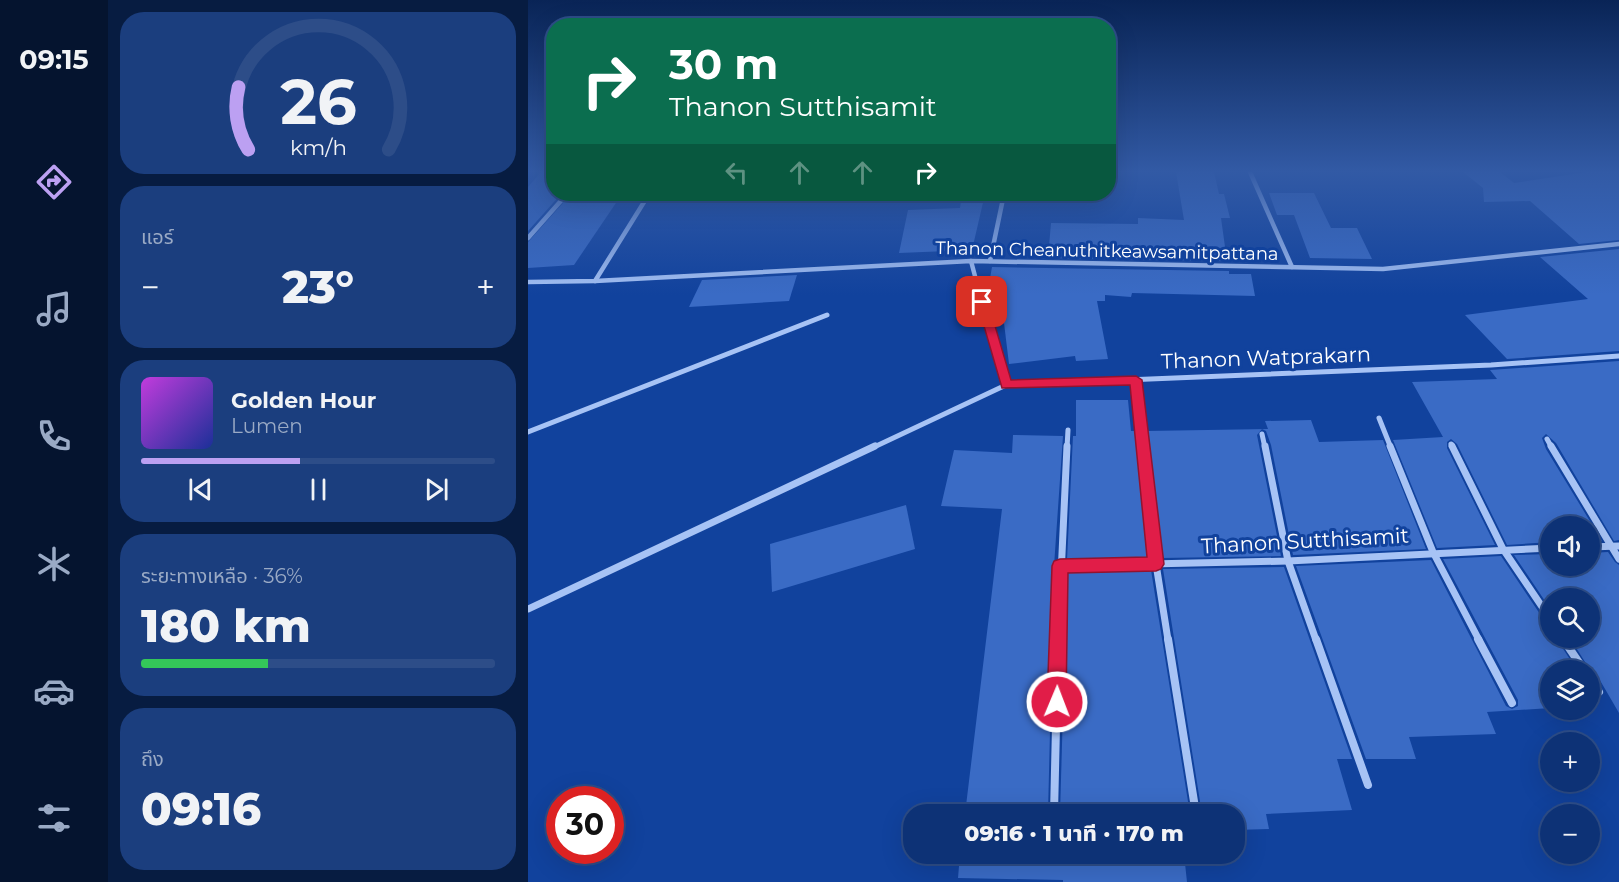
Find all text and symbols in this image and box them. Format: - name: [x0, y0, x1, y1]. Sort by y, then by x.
- text: 30 m: [669, 38, 778, 90]
- icon: right: [570, 42, 648, 120]
- text: 09:15: [19, 43, 89, 76]
- text: 26: [280, 64, 356, 140]
- text: Thanon Sutthisamit: [669, 90, 937, 123]
- text: km/h: [289, 134, 347, 160]
- icon: left: [720, 156, 753, 189]
- icon: ahead: [783, 156, 816, 189]
- icon: ahead: [846, 156, 879, 189]
- icon: right: [909, 156, 942, 189]
- icon: directions: [33, 161, 75, 203]
- text: แอร์: [141, 225, 173, 249]
- street label: Thanon Cheanuthitkeawsamitpattana: [935, 237, 1279, 265]
- text: 23°: [282, 259, 354, 314]
- text: −: [141, 267, 160, 307]
- text: +: [476, 267, 495, 307]
- pin: [956, 276, 1007, 327]
- icon: arrive: [965, 285, 998, 318]
- icon: music: [33, 288, 75, 330]
- street label: Thanon Watprakarn: [1161, 341, 1371, 374]
- text: Golden Hour: [231, 387, 376, 414]
- text: Lumen: [231, 414, 303, 438]
- icon: phone: [33, 415, 75, 457]
- icon: previous: [184, 473, 217, 506]
- icon: pause: [302, 473, 335, 506]
- icon: next: [420, 473, 453, 506]
- map controls: [1540, 516, 1600, 864]
- button: sound: [1540, 516, 1600, 576]
- street label: Thanon Sutthisamit: [1200, 523, 1410, 558]
- icon: climate: [33, 543, 75, 585]
- text: ระยะทางเหลือ · 36%: [141, 564, 303, 588]
- button: search: [1540, 588, 1600, 648]
- text: 180 km: [141, 598, 311, 653]
- button: layers: [1540, 660, 1600, 720]
- icon: car: [33, 670, 75, 712]
- position arrow: [1025, 670, 1089, 734]
- button: +: [1540, 732, 1600, 792]
- text: ถึง: [141, 747, 164, 771]
- text: 09:16: [141, 781, 261, 836]
- speed limit sign: 30: [546, 786, 624, 864]
- icon: filters: [33, 797, 75, 839]
- button: −: [1540, 804, 1600, 864]
- text: 09:16 · 1 นาที · 170 m: [964, 820, 1184, 847]

